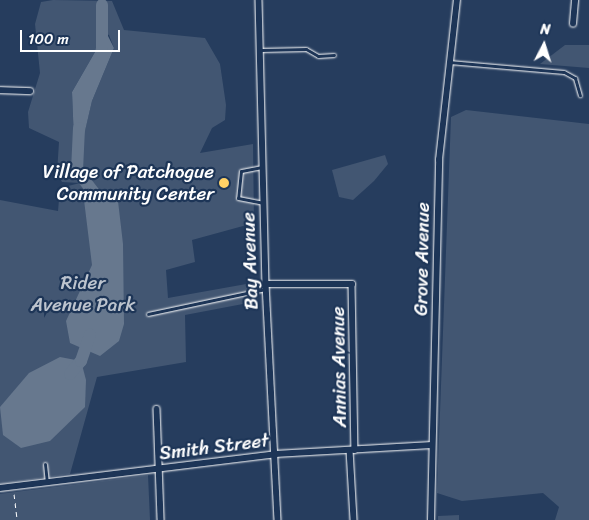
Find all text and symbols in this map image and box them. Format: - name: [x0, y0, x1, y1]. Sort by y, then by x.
- text: N: [539, 17, 551, 42]
- scale bar: [22, 20, 122, 52]
- north arrow: [519, 20, 569, 70]
- text: 100 m: [28, 26, 69, 52]
- place label: Village of Patchogue Community Center: [42, 161, 214, 205]
- marker: Village of Patchogue Community Center: [218, 177, 230, 189]
- street label: Grove Avenue: [410, 202, 434, 316]
- street label: Bay Avenue: [237, 212, 263, 310]
- park label: Rider Avenue Park: [31, 272, 135, 316]
- street label: Annias Avenue: [327, 306, 351, 428]
- street label: Smith Street: [158, 429, 270, 465]

